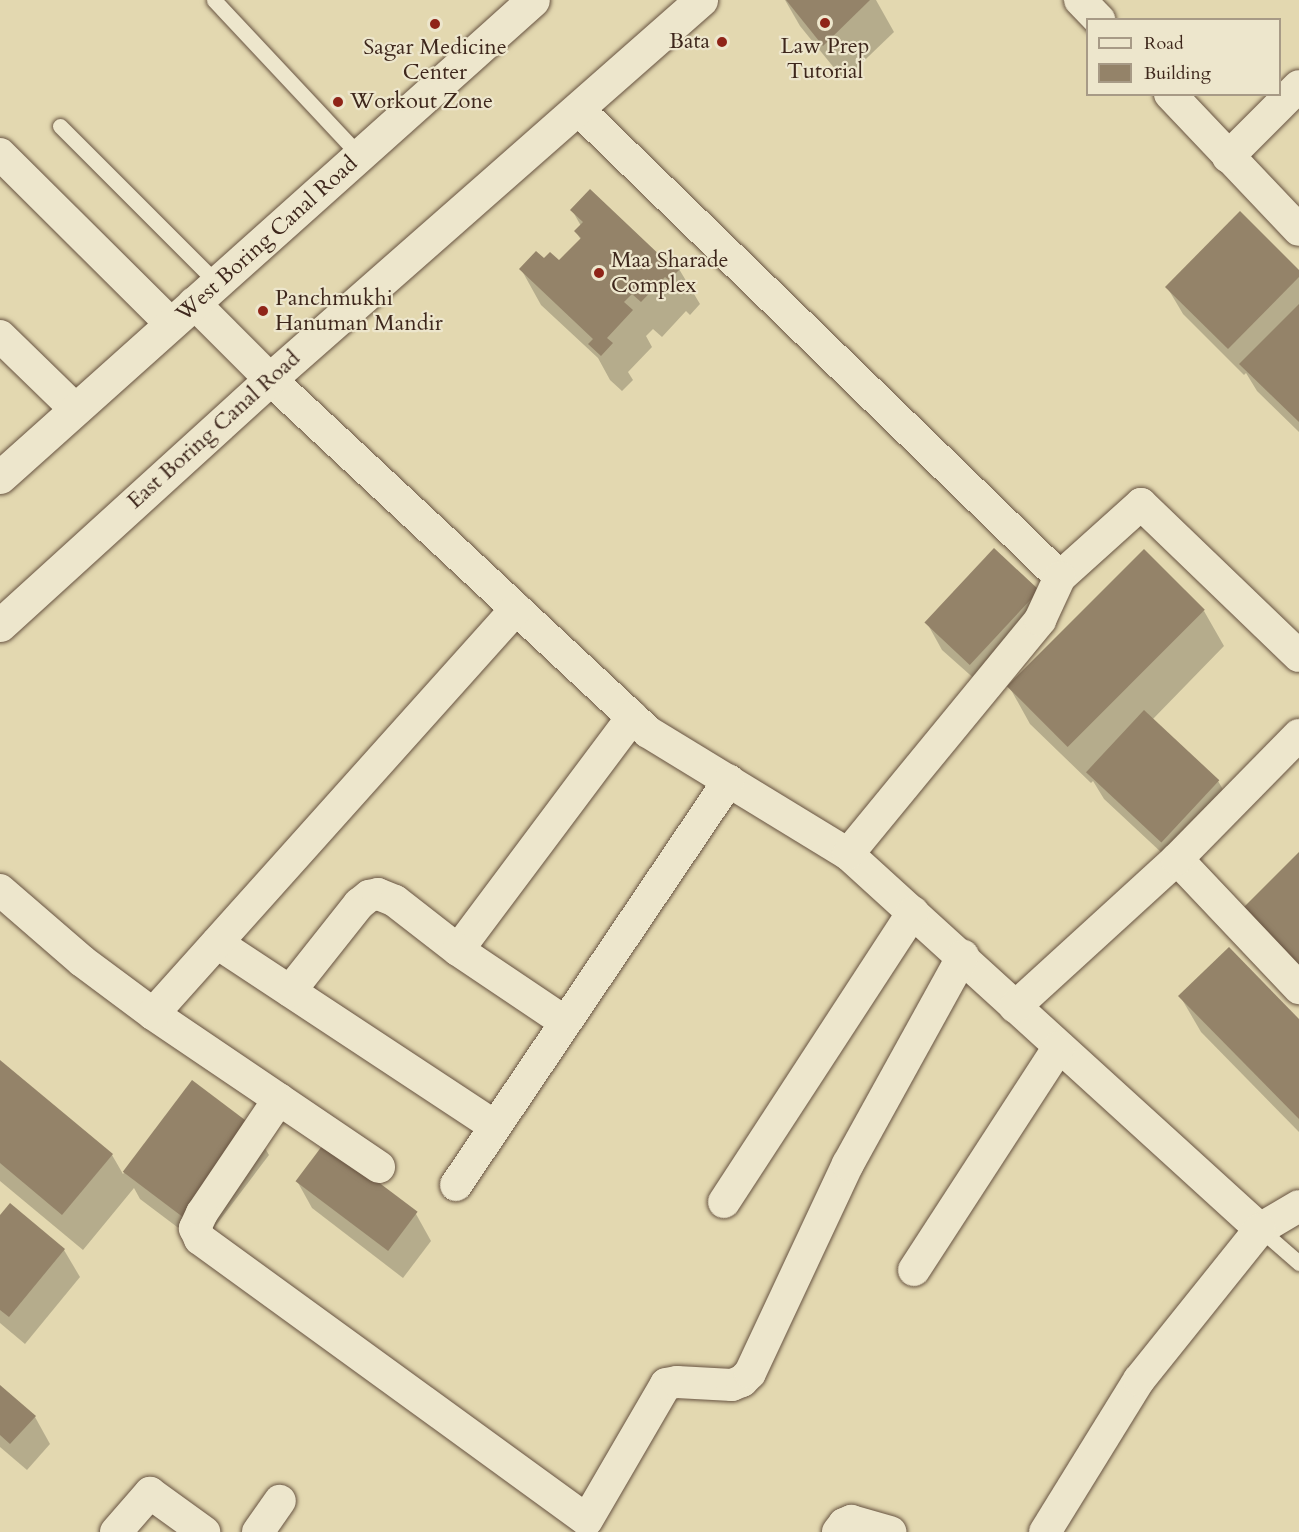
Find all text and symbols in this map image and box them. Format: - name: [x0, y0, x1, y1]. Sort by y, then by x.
- marker: Law Prep Tutorial: [818, 16, 832, 30]
- marker: Sagar Medicine Center: [428, 17, 442, 31]
- legend: [1086, 18, 1281, 96]
- place label: Bata: [669, 29, 710, 55]
- text: Road: [1144, 31, 1184, 56]
- place label: Law Prep Tutorial: [780, 33, 870, 84]
- place label: Sagar Medicine Center: [363, 34, 507, 86]
- marker: Bata: [715, 35, 729, 49]
- text: Building: [1144, 61, 1211, 86]
- place label: Workout Zone: [350, 89, 493, 115]
- marker: Workout Zone: [331, 95, 345, 109]
- street label: West Boring Canal Road: [171, 151, 363, 327]
- place label: Maa Sharade Complex: [611, 247, 728, 298]
- marker: Maa Sharade Complex: [592, 266, 606, 280]
- place label: Panchmukhi Hanuman Mandir: [275, 285, 443, 336]
- marker: Panchmukhi Hanuman Mandir: [256, 304, 270, 318]
- street label: East Boring Canal Road: [122, 345, 306, 515]

